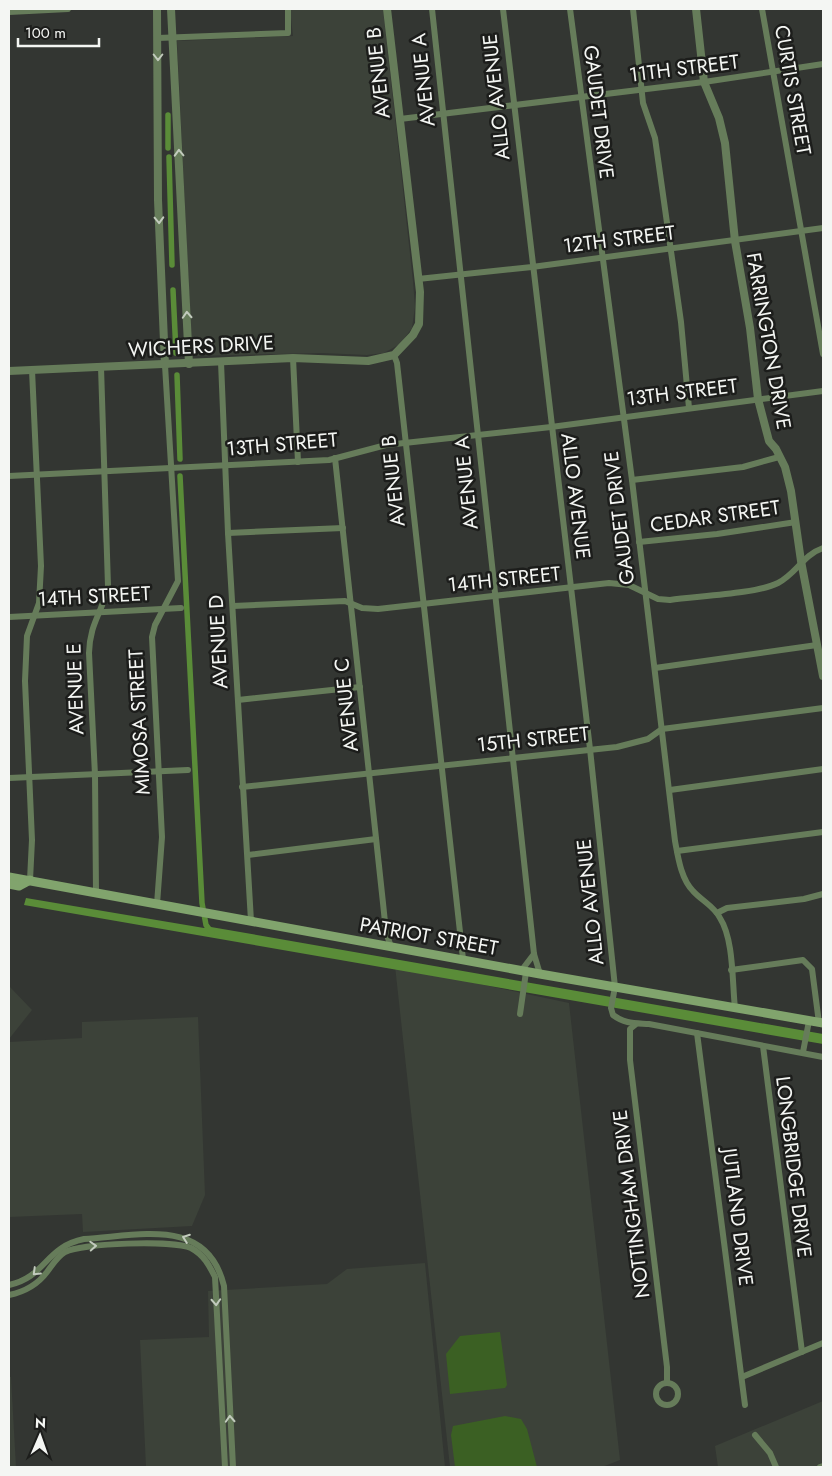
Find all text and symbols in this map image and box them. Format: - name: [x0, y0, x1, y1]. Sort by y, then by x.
- scale bar: [18, 15, 99, 47]
- text: 100 m: [25, 22, 66, 44]
- street label: CURTIS STREET: [767, 23, 818, 158]
- street label: AVENUE B: [359, 26, 398, 120]
- street label: AVENUE A: [404, 31, 443, 128]
- street label: ALLO AVENUE: [475, 32, 518, 162]
- street label: GAUDET DRIVE: [576, 44, 621, 181]
- street label: 11TH STREET: [628, 47, 741, 90]
- one-way arrow: [153, 54, 163, 62]
- one-way arrow: [174, 148, 184, 156]
- one-way arrow: [153, 216, 164, 224]
- street label: 12TH STREET: [561, 218, 677, 261]
- street label: FARRINGTON DRIVE: [739, 250, 798, 432]
- one-way arrow: [182, 311, 192, 318]
- street label: WICHERS DRIVE: [127, 328, 275, 365]
- street label: 13TH STREET: [625, 371, 740, 414]
- street label: 13TH STREET: [225, 425, 340, 464]
- street label: ALLO AVENUE: [553, 431, 598, 561]
- street label: AVENUE B: [374, 434, 413, 528]
- street label: AVENUE A: [447, 434, 486, 531]
- street label: GAUDET DRIVE: [597, 449, 642, 586]
- street label: CEDAR STREET: [648, 493, 783, 540]
- street label: 14TH STREET: [446, 559, 562, 600]
- street label: 14TH STREET: [37, 579, 152, 614]
- street label: AVENUE D: [202, 594, 235, 690]
- street label: AVENUE E: [59, 643, 92, 735]
- street label: MIMOSA STREET: [121, 648, 158, 796]
- street label: AVENUE C: [327, 657, 366, 753]
- street label: 15TH STREET: [476, 719, 591, 760]
- street label: ALLO AVENUE: [569, 837, 612, 967]
- street label: PATRIOT STREET: [357, 910, 501, 963]
- street label: LONGBRIDGE DRIVE: [768, 1075, 819, 1259]
- street label: NOTTINGHAM DRIVE: [606, 1108, 657, 1300]
- street label: JUTLAND DRIVE: [714, 1144, 760, 1288]
- one-way arrow: [182, 1234, 190, 1244]
- one-way arrow: [89, 1241, 97, 1252]
- one-way arrow: [33, 1266, 42, 1275]
- one-way arrow: [210, 1298, 221, 1306]
- north arrow: [15, 1411, 65, 1461]
- text: N: [35, 1413, 46, 1433]
- one-way arrow: [225, 1414, 236, 1422]

